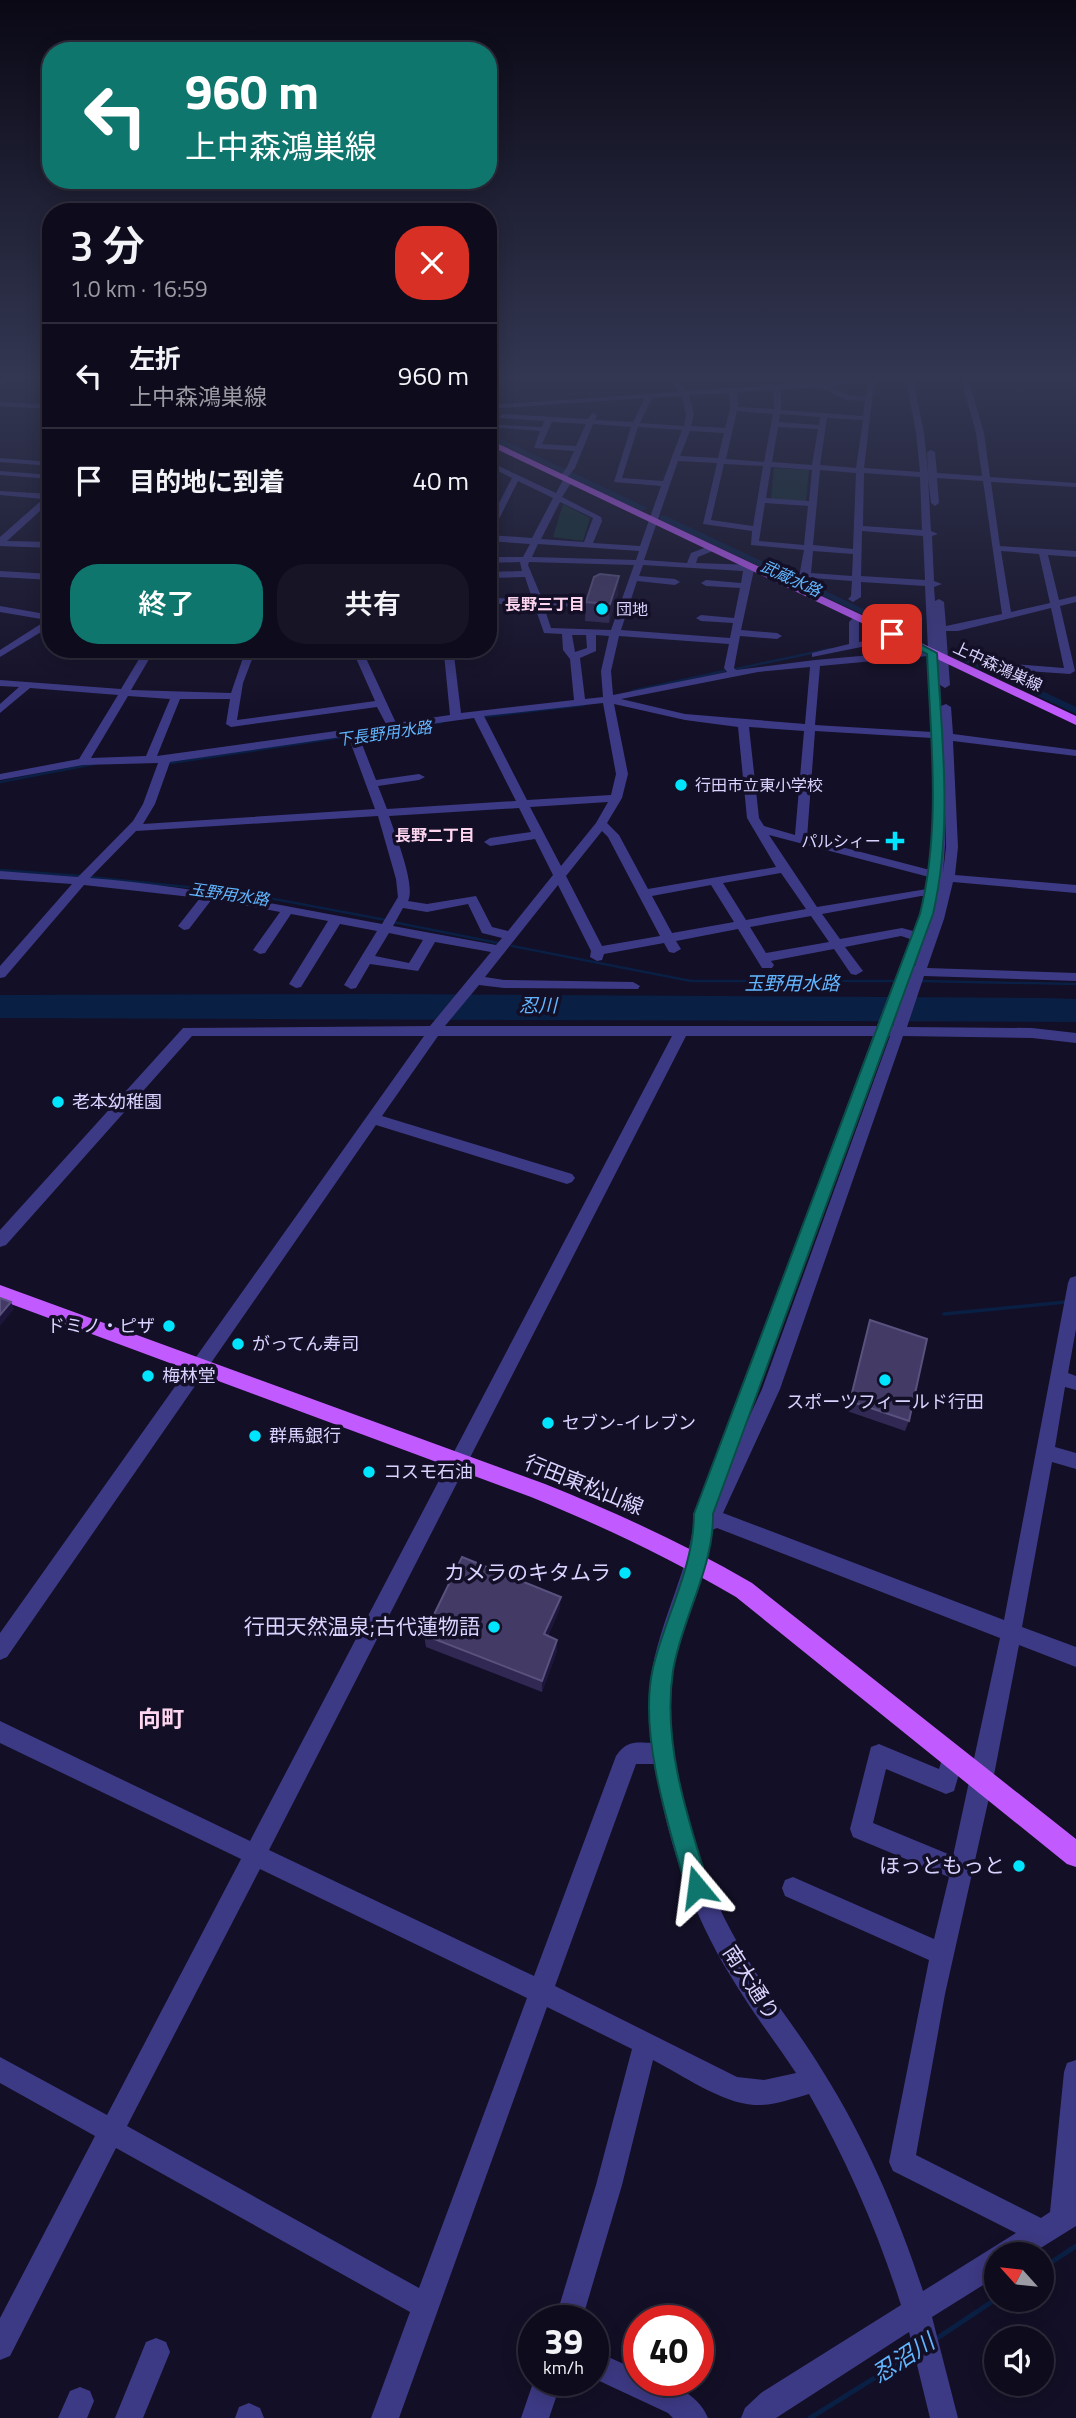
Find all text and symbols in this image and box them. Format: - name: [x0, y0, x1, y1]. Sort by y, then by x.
- text: 960 m: [185, 53, 319, 128]
- icon: left: [70, 70, 161, 161]
- text: 上中森鴻巣線: [185, 122, 377, 170]
- text: 3 分: [70, 213, 145, 277]
- button: close: [395, 226, 469, 300]
- text: 1.0 km · 16:59: [70, 271, 208, 306]
- text: 左折: [129, 339, 181, 378]
- text: 960 m: [398, 356, 469, 395]
- icon: left: [70, 357, 108, 395]
- text: 上中森鴻巣線: [129, 379, 267, 414]
- text: 40 m: [412, 461, 469, 500]
- icon: arrive: [70, 462, 108, 500]
- text: 目的地に到着: [129, 462, 285, 501]
- water label: 武蔵水路: [757, 554, 827, 603]
- button: 終了: [70, 564, 263, 644]
- button: 共有: [277, 564, 469, 644]
- district label: 長野三丁目: [505, 592, 585, 616]
- place label: 団地: [616, 597, 648, 621]
- marker: 団地: [594, 601, 610, 617]
- pin: [862, 604, 922, 664]
- icon: arrive: [873, 615, 911, 653]
- street label: 上中森鴻巣線: [949, 635, 1047, 697]
- water label: 下長野用水路: [335, 714, 435, 752]
- place label: 行田市立東小学校: [695, 773, 823, 797]
- marker: 行田市立東小学校: [673, 777, 689, 793]
- district label: 長野二丁目: [395, 823, 475, 847]
- place label: パルシィー: [801, 829, 881, 853]
- marker: パルシィー: [887, 833, 903, 849]
- water label: 玉野用水路: [188, 877, 272, 912]
- water label: 玉野用水路: [744, 968, 841, 997]
- water label: 忍川: [519, 990, 559, 1019]
- place label: 老本幼稚園: [72, 1088, 162, 1115]
- marker: 老本幼稚園: [50, 1094, 66, 1110]
- place label: ドミノ・ピザ: [47, 1312, 155, 1339]
- marker: ドミノ・ピザ: [161, 1318, 177, 1334]
- place label: がってん寿司: [252, 1330, 359, 1357]
- marker: がってん寿司: [230, 1336, 246, 1352]
- place label: 梅林堂: [162, 1362, 216, 1389]
- marker: 梅林堂: [140, 1368, 156, 1384]
- marker: スポーツフィールド行田: [877, 1372, 893, 1388]
- place label: スポーツフィールド行田: [786, 1388, 984, 1415]
- place label: セブン-イレブン: [562, 1409, 696, 1436]
- marker: セブン-イレブン: [540, 1415, 556, 1431]
- place label: 群馬銀行: [269, 1422, 341, 1449]
- marker: 群馬銀行: [247, 1428, 263, 1444]
- street label: 行田東松山線: [520, 1446, 649, 1523]
- place label: コスモ石油: [383, 1458, 473, 1485]
- marker: コスモ石油: [361, 1464, 377, 1480]
- place label: カメラのキタムラ: [444, 1556, 611, 1588]
- marker: カメラのキタムラ: [617, 1565, 633, 1581]
- place label: 行田天然温泉;古代蓮物語: [244, 1610, 480, 1642]
- marker: 行田天然温泉;古代蓮物語: [486, 1619, 502, 1635]
- district label: 向町: [138, 1701, 184, 1736]
- place label: ほっともっと: [879, 1849, 1005, 1881]
- position arrow: [660, 1850, 734, 1924]
- marker: ほっともっと: [1011, 1858, 1027, 1874]
- street label: 南大通り: [716, 1939, 788, 2026]
- north arrow: [984, 2242, 1054, 2312]
- map controls: [984, 2242, 1054, 2396]
- speed limit sign: 40: [623, 2305, 714, 2396]
- text: 39: [544, 2314, 583, 2368]
- water label: 忍沼川: [864, 2322, 944, 2391]
- button: sound: [984, 2326, 1054, 2396]
- text: km/h: [543, 2354, 584, 2381]

